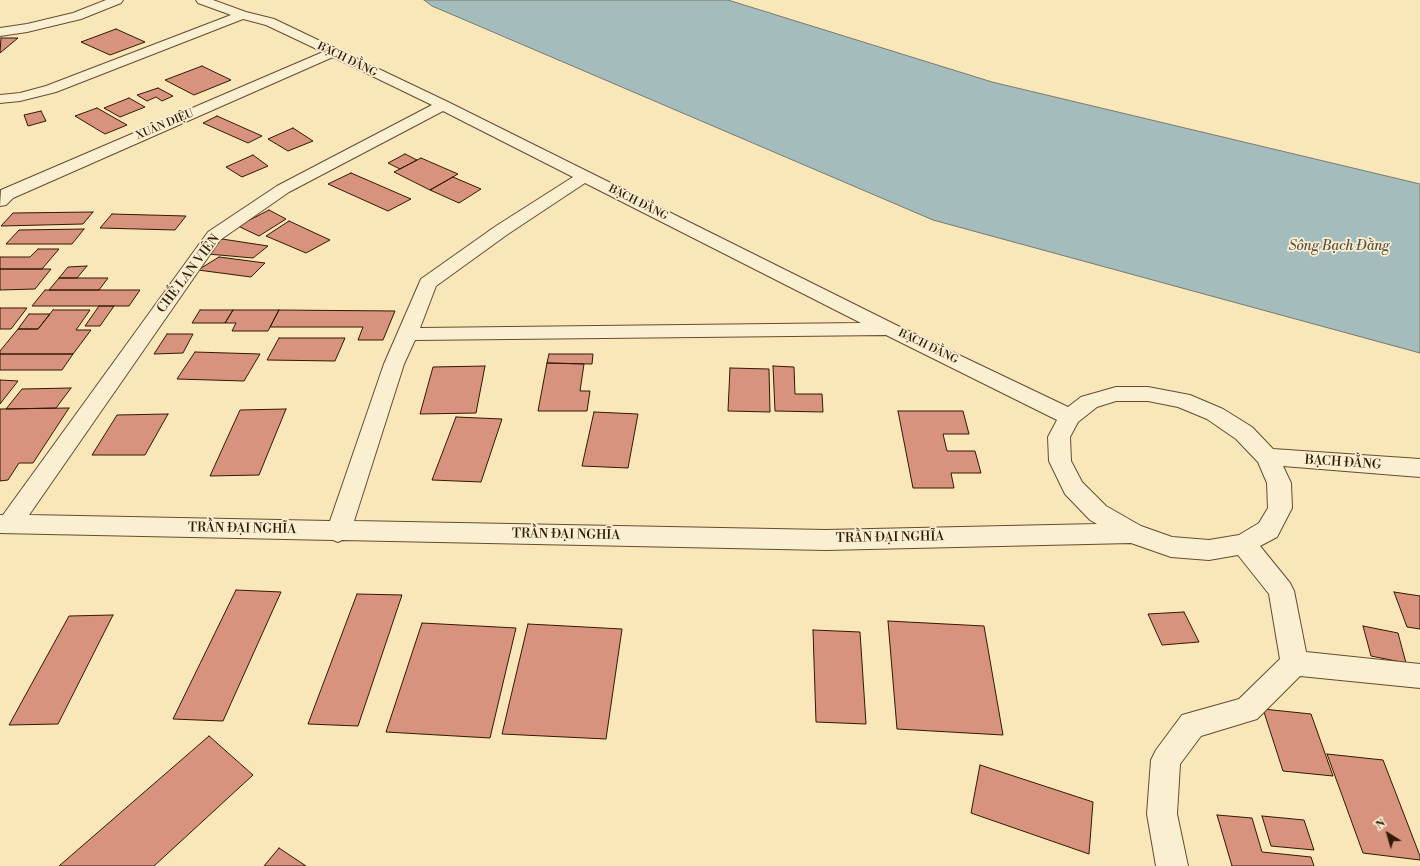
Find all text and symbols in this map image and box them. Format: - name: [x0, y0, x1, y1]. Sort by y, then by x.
- street label: BẠCH ĐẰNG: [315, 40, 379, 80]
- street label: XUÂN DIỆU: [134, 107, 196, 143]
- street label: BẠCH ĐẰNG: [606, 182, 670, 224]
- street label: CHẾ LAN VIÊN: [154, 232, 224, 316]
- water label: Sông Bạch Đằng: [1288, 239, 1390, 255]
- street label: BẠCH ĐẰNG: [896, 327, 960, 367]
- street label: BẠCH ĐẰNG: [1304, 453, 1382, 473]
- street label: TRẦN ĐẠI NGHĨA: [188, 520, 296, 538]
- street label: TRẦN ĐẠI NGHĨA: [512, 526, 620, 544]
- street label: TRẦN ĐẠI NGHĨA: [836, 529, 944, 547]
- north arrow: [1368, 814, 1408, 854]
- text: N: [1373, 816, 1388, 833]

